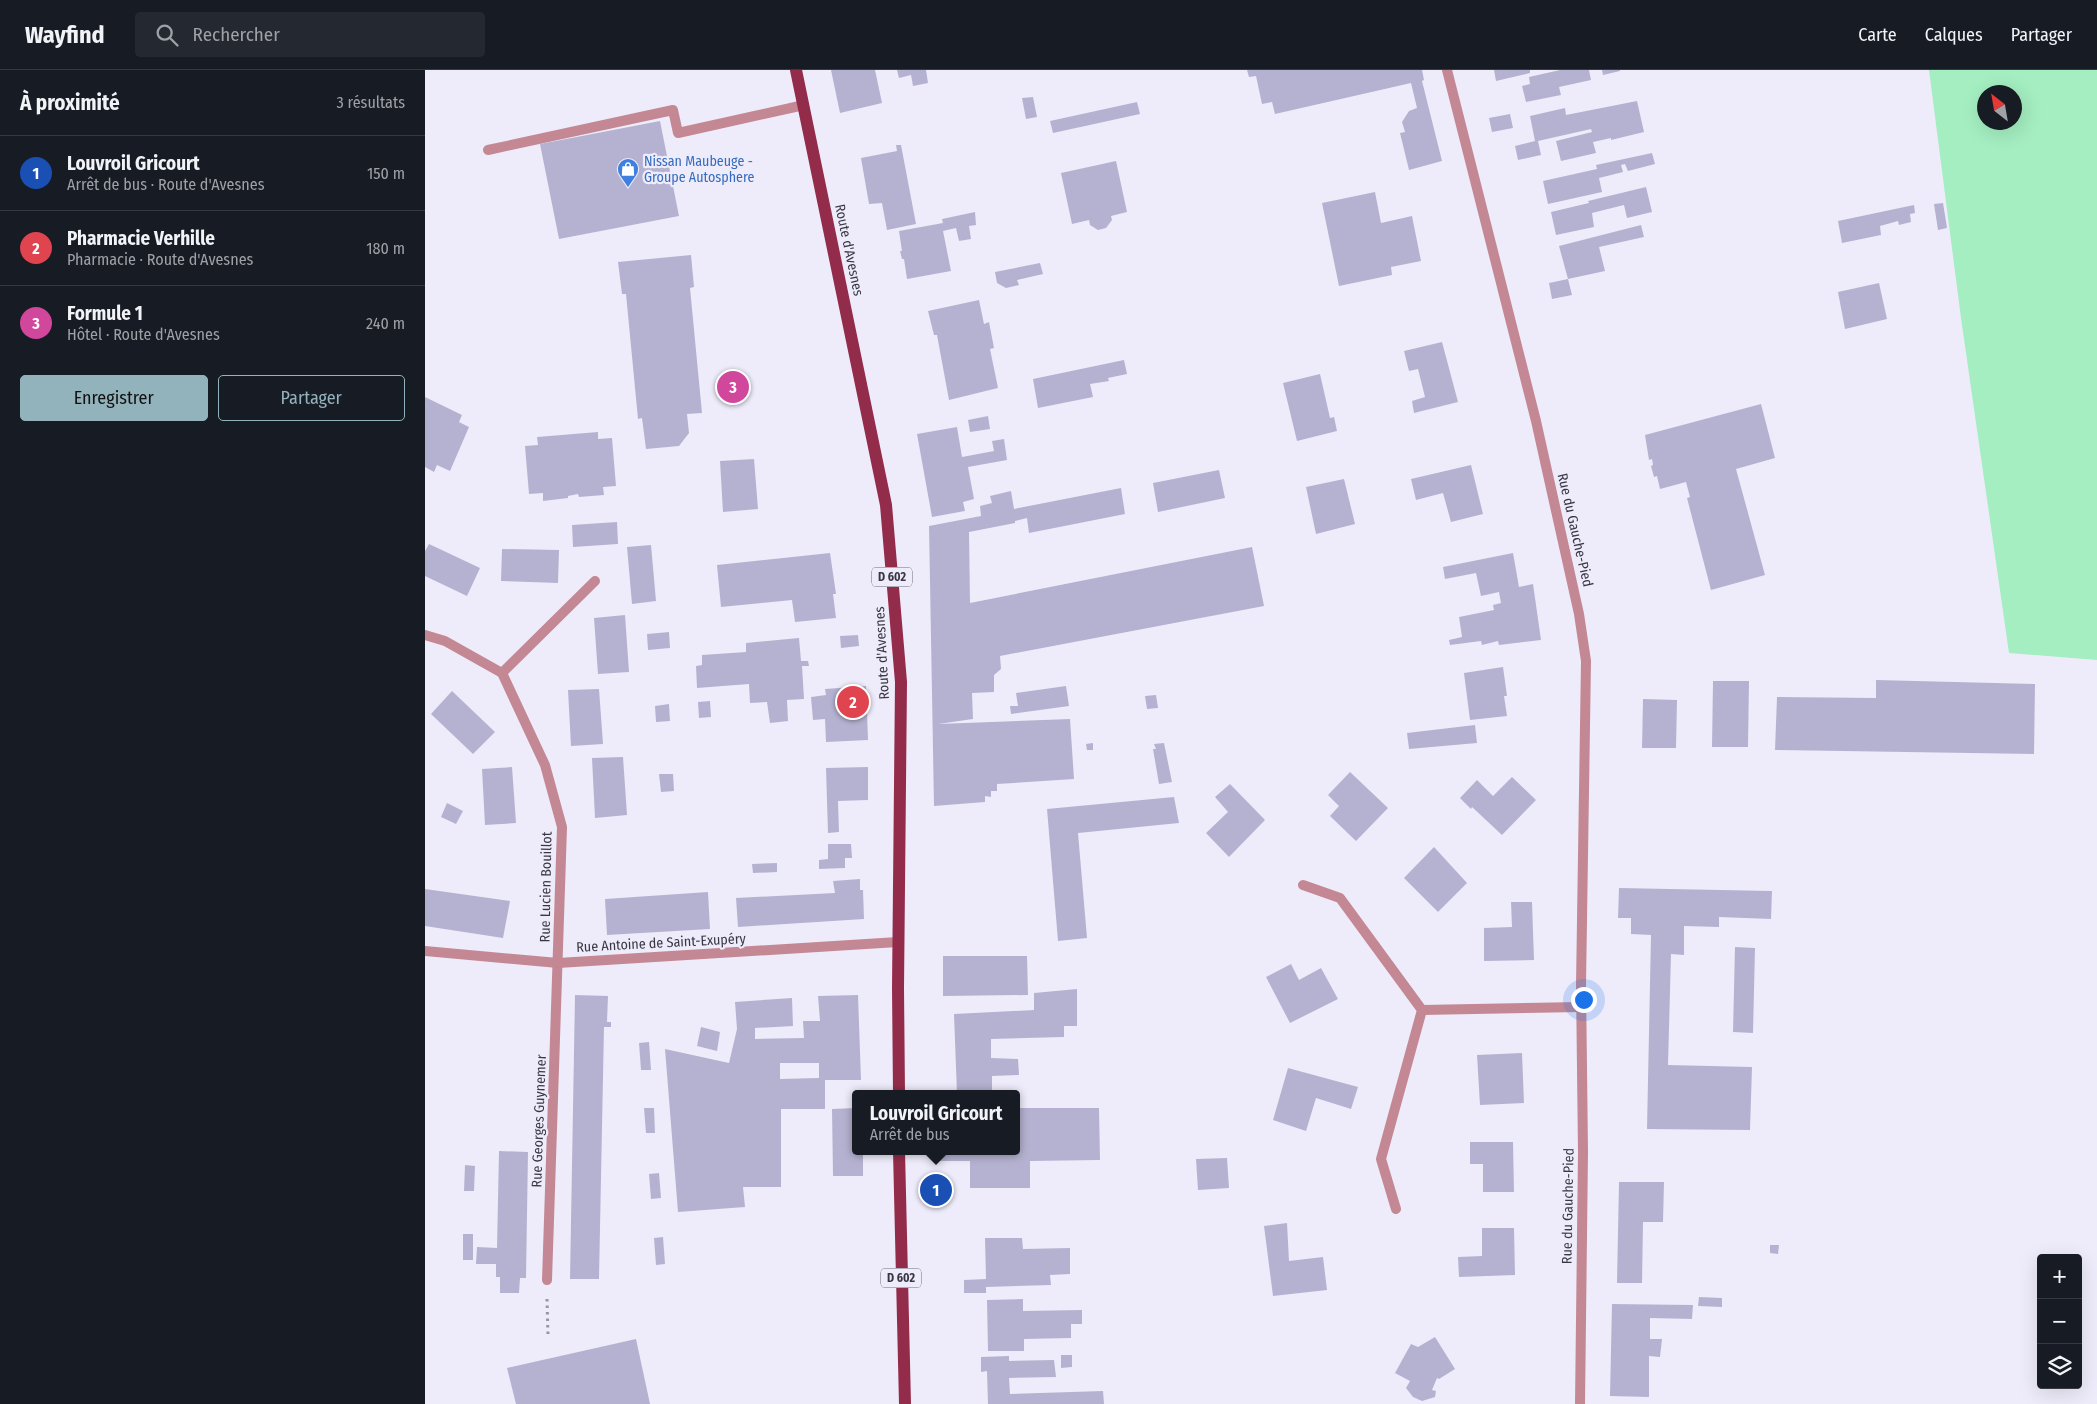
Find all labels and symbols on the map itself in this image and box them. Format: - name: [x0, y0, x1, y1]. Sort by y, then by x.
- north arrow: [1977, 85, 2022, 130]
- place label: Nissan Maubeuge - Groupe Autosphere: [644, 153, 754, 186]
- shop icon: Nissan Maubeuge - Groupe Autosphere: [616, 157, 640, 188]
- street label: Route d'Avesnes: [831, 203, 867, 297]
- pin: 3: [717, 368, 749, 406]
- street label: Rue du Gauche-Pied: [1554, 471, 1596, 589]
- road number: D 602: [872, 568, 912, 586]
- street label: Route d'Avesnes: [871, 606, 893, 700]
- pin: 2: [837, 683, 869, 721]
- street label: Rue Lucien Bouillot: [537, 831, 555, 942]
- street label: Rue Antoine de Saint-Exupéry: [576, 930, 747, 956]
- your location: [1571, 987, 1597, 1013]
- street label: Rue Georges Guynemer: [528, 1054, 550, 1188]
- street label: Rue du Gauche-Pied: [1558, 1148, 1578, 1264]
- pin: 1: [920, 1171, 952, 1209]
- road number: D 602: [881, 1268, 921, 1288]

